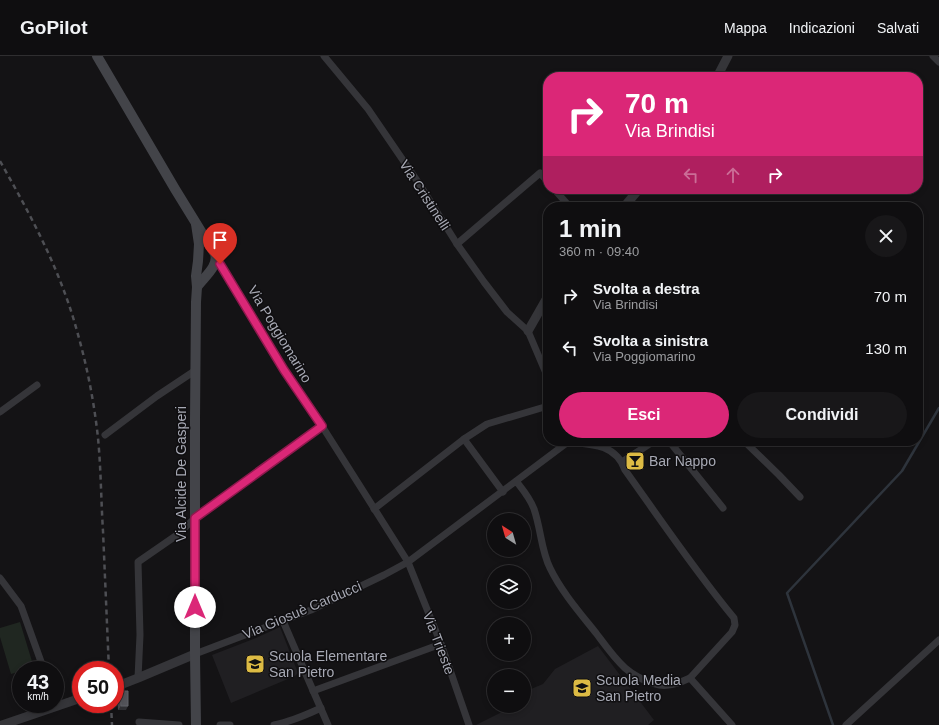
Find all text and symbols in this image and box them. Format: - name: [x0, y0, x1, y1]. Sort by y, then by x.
- text: GoPilot: [20, 17, 88, 38]
- text: Mappa: [724, 20, 767, 36]
- text: Indicazioni: [789, 20, 855, 36]
- text: Salvati: [877, 20, 919, 36]
- icon: right: [559, 88, 611, 140]
- text: 70 m: [625, 88, 689, 119]
- text: Via Brindisi: [625, 121, 715, 141]
- street label: Via Cristinelli: [396, 157, 454, 233]
- icon: left: [680, 164, 702, 186]
- icon: ahead: [722, 164, 744, 186]
- icon: right: [764, 164, 786, 186]
- text: 1 min: [559, 215, 622, 242]
- button: close: [865, 215, 907, 257]
- pin: [203, 223, 237, 264]
- icon: arrive: [209, 229, 231, 251]
- text: 360 m · 09:40: [559, 244, 639, 259]
- text: Svolta a destra: [593, 280, 700, 297]
- street label: Via Poggiomarino: [245, 283, 315, 386]
- icon: right: [559, 285, 581, 307]
- text: 70 m: [874, 288, 907, 305]
- text: Via Brindisi: [593, 297, 658, 312]
- text: Svolta a sinistra: [593, 332, 708, 349]
- icon: left: [559, 337, 581, 359]
- text: 130 m: [865, 340, 907, 357]
- text: Via Poggiomarino: [593, 349, 695, 364]
- button: Esci: [559, 392, 729, 438]
- button: Condividi: [737, 392, 907, 438]
- street label: Via Alcide De Gasperi: [173, 406, 189, 542]
- bar icon: Bar Nappo: [624, 450, 646, 472]
- place label: Bar Nappo: [649, 453, 716, 469]
- north arrow: [487, 513, 531, 557]
- map controls: [487, 513, 531, 713]
- button: layers: [487, 565, 531, 609]
- street label: Via Giosuè Carducci: [240, 578, 364, 642]
- position arrow: [174, 586, 216, 628]
- street label: Via Trieste: [420, 609, 458, 677]
- button: +: [487, 617, 531, 661]
- place label: Scuola Elementare San Pietro: [269, 648, 388, 680]
- school or university icon: Scuola Elementare San Pietro: [244, 653, 266, 675]
- speed limit sign: 50: [72, 661, 124, 713]
- button: −: [487, 669, 531, 713]
- text: 43: [27, 671, 49, 693]
- place label: Scuola Media San Pietro: [596, 672, 681, 704]
- school or university icon: Scuola Media San Pietro: [571, 677, 593, 699]
- text: km/h: [27, 691, 49, 702]

